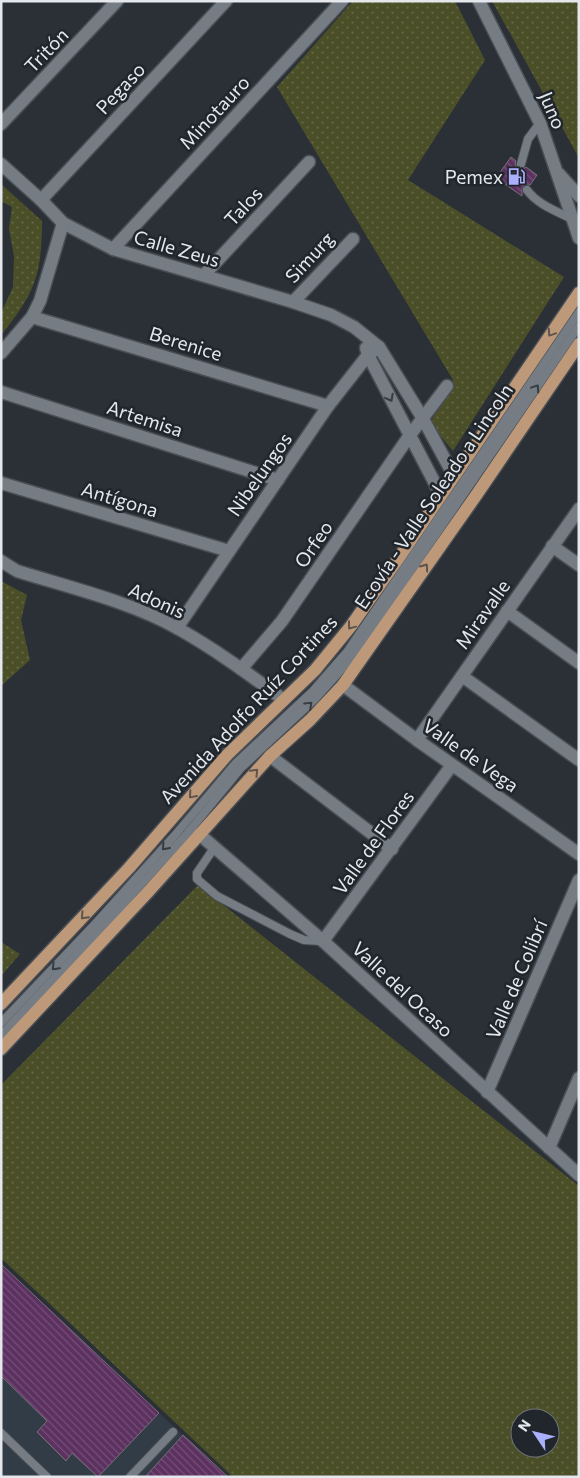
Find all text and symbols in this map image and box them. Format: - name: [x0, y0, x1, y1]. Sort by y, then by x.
- street label: Tritón: [19, 23, 73, 77]
- street label: Pegaso: [91, 58, 149, 118]
- street label: Minotauro: [174, 70, 254, 154]
- street label: Juno: [535, 88, 571, 132]
- place label: Pemex: [445, 165, 503, 188]
- fuel station icon: Pemex: [507, 166, 527, 186]
- street label: Talos: [219, 182, 267, 230]
- street label: Calle Zeus: [131, 225, 223, 271]
- street label: Simurg: [280, 227, 338, 287]
- street label: Berenice: [147, 321, 225, 365]
- one-way arrow: [548, 327, 557, 337]
- street label: Ecovía - Valle Soleado a Lincoln: [349, 379, 517, 613]
- one-way arrow: [530, 385, 539, 394]
- one-way arrow: [384, 393, 394, 402]
- street label: Artemisa: [104, 395, 186, 441]
- street label: Nibelungos: [222, 428, 296, 520]
- street label: Antígona: [79, 476, 161, 522]
- street label: Orfeo: [289, 516, 337, 572]
- one-way arrow: [419, 563, 428, 573]
- street label: Miravalle: [450, 575, 514, 653]
- street label: Adonis: [125, 577, 189, 623]
- street label: Avenida Adolfo Ruíz Cortines: [155, 610, 341, 808]
- one-way arrow: [348, 620, 356, 629]
- one-way arrow: [303, 702, 312, 711]
- street label: Valle de Vega: [419, 714, 523, 796]
- one-way arrow: [249, 769, 258, 778]
- street label: Valle de Flores: [328, 786, 418, 898]
- one-way arrow: [188, 789, 197, 798]
- one-way arrow: [161, 841, 170, 850]
- one-way arrow: [81, 911, 90, 920]
- street label: Valle de Colibrí: [480, 915, 552, 1042]
- street label: Valle del Ocaso: [348, 936, 458, 1042]
- one-way arrow: [52, 961, 61, 970]
- north arrow: [510, 1408, 560, 1458]
- text: N: [514, 1416, 534, 1434]

